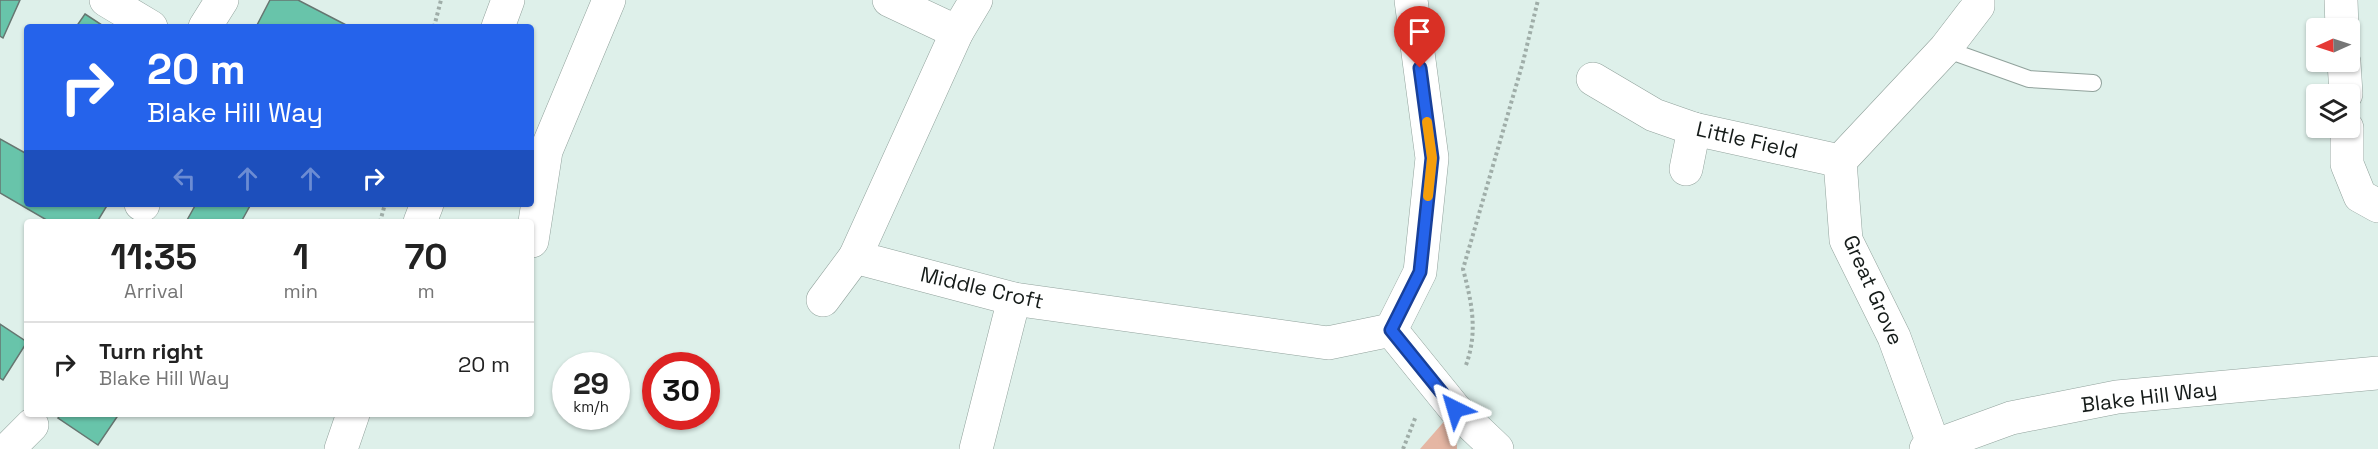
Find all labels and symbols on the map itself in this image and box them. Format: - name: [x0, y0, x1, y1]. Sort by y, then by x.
- pin: [1394, 6, 1445, 68]
- north arrow: [2306, 18, 2360, 72]
- street label: Little Field: [1694, 115, 1801, 164]
- street label: Great Grove: [1837, 231, 1910, 349]
- street label: Middle Croft: [918, 260, 1046, 315]
- speed limit sign: 30: [642, 352, 720, 430]
- street label: Blake Hill Way: [2079, 375, 2219, 418]
- position arrow: [1423, 377, 1487, 441]

